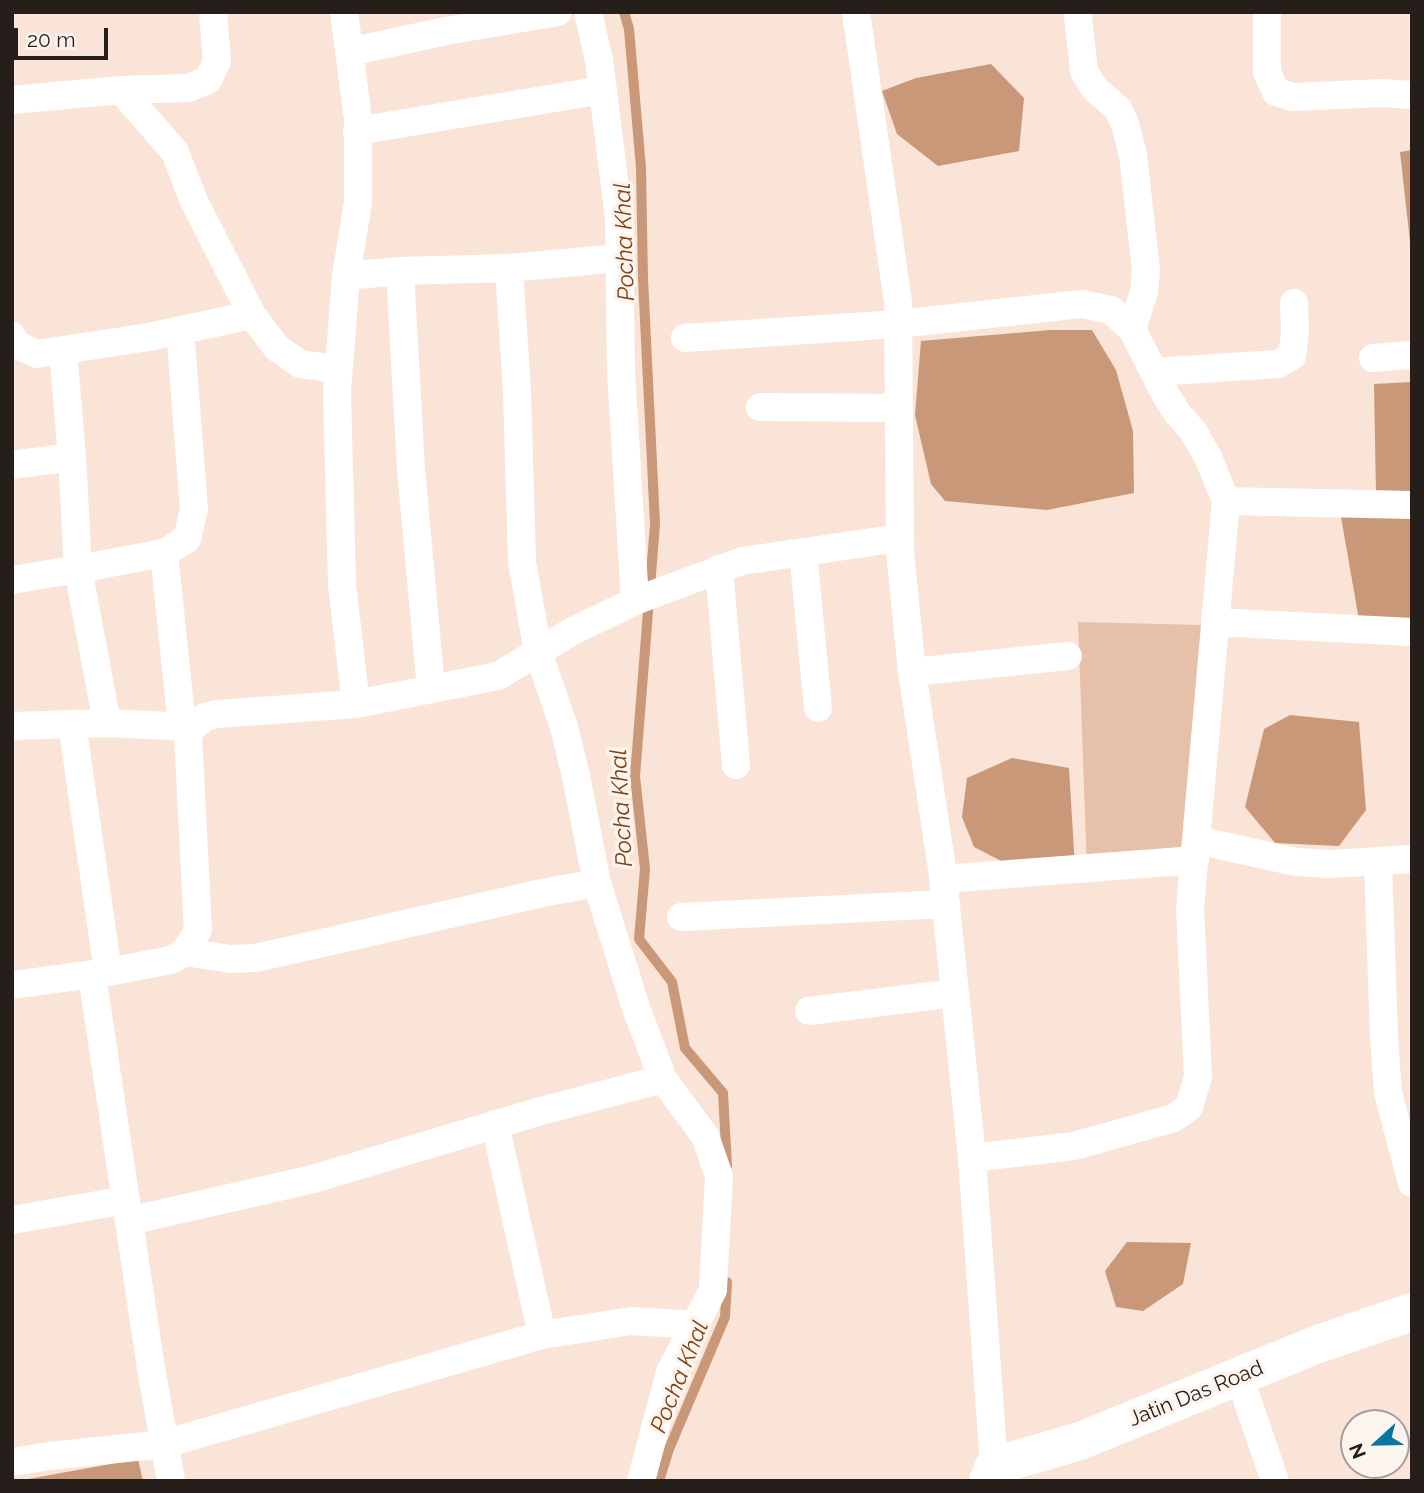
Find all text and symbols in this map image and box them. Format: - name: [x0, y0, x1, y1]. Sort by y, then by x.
- scale bar: [18, 14, 112, 58]
- text: 20 m: [27, 27, 75, 52]
- water label: Pocha Khal: [609, 182, 641, 302]
- water label: Pocha Khal: [605, 748, 639, 868]
- water label: Pocha Khal: [645, 1317, 715, 1437]
- street label: Jatin Das Road: [1125, 1356, 1267, 1432]
- north arrow: [1340, 1409, 1410, 1479]
- text: N: [1344, 1440, 1370, 1462]

